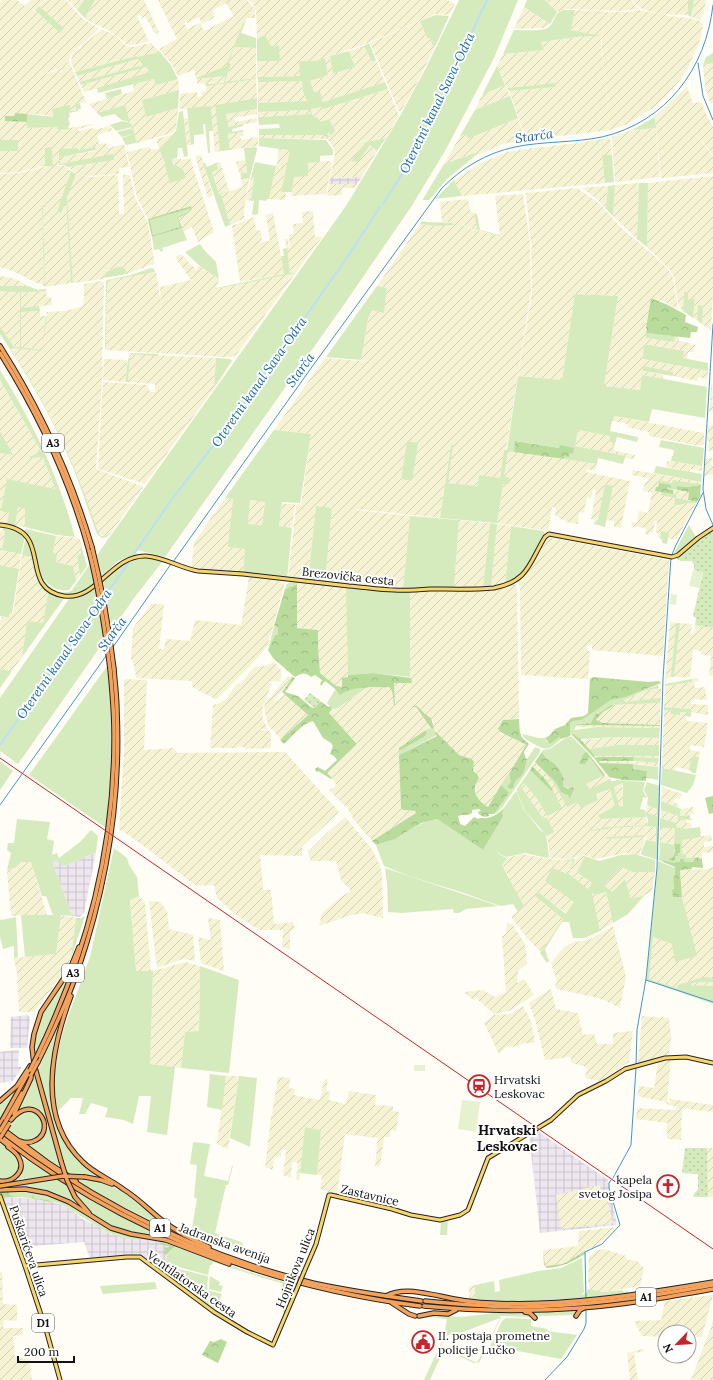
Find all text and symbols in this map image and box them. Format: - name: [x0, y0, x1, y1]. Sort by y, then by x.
- water label: Oteretni kanal Sava-Odra: [395, 29, 479, 176]
- water label: Starča: [514, 125, 555, 147]
- water label: Oteretni kanal Sava-Odra: [208, 313, 311, 450]
- water label: Starča: [282, 349, 319, 390]
- road number: A3: [42, 434, 64, 452]
- street label: Brezovička cesta: [301, 564, 395, 588]
- water label: Oteretni kanal Sava-Odra: [13, 585, 116, 722]
- water label: Starča: [94, 613, 131, 654]
- road number: A3: [62, 964, 84, 982]
- place label: Hrvatski Leskovac: [494, 1072, 545, 1101]
- station icon: Hrvatski Leskovac: [466, 1073, 492, 1099]
- district label: Hrvatski Leskovac: [477, 1121, 538, 1155]
- place label: kapela svetog Josipa: [579, 1172, 652, 1201]
- church icon: kapela svetog Josipa: [655, 1173, 681, 1199]
- street label: Zastavnice: [339, 1181, 401, 1209]
- street label: Puškarićeva ulica: [6, 1203, 52, 1299]
- road number: A1: [150, 1219, 170, 1237]
- street label: Jadranska avenija: [176, 1219, 273, 1266]
- street label: Hojnikova ulica: [272, 1226, 318, 1310]
- street label: Ventilatorska cesta: [144, 1247, 240, 1321]
- road number: A1: [636, 1288, 656, 1306]
- road number: D1: [32, 1314, 54, 1332]
- north arrow: [657, 1324, 697, 1364]
- place label: II. postaja prometne policije Lučko: [438, 1328, 551, 1357]
- public building icon: II. postaja prometne policije Lučko: [410, 1329, 436, 1355]
- scale bar: [18, 1338, 74, 1364]
- text: N: [660, 1341, 676, 1355]
- text: 200 m: [24, 1344, 60, 1359]

